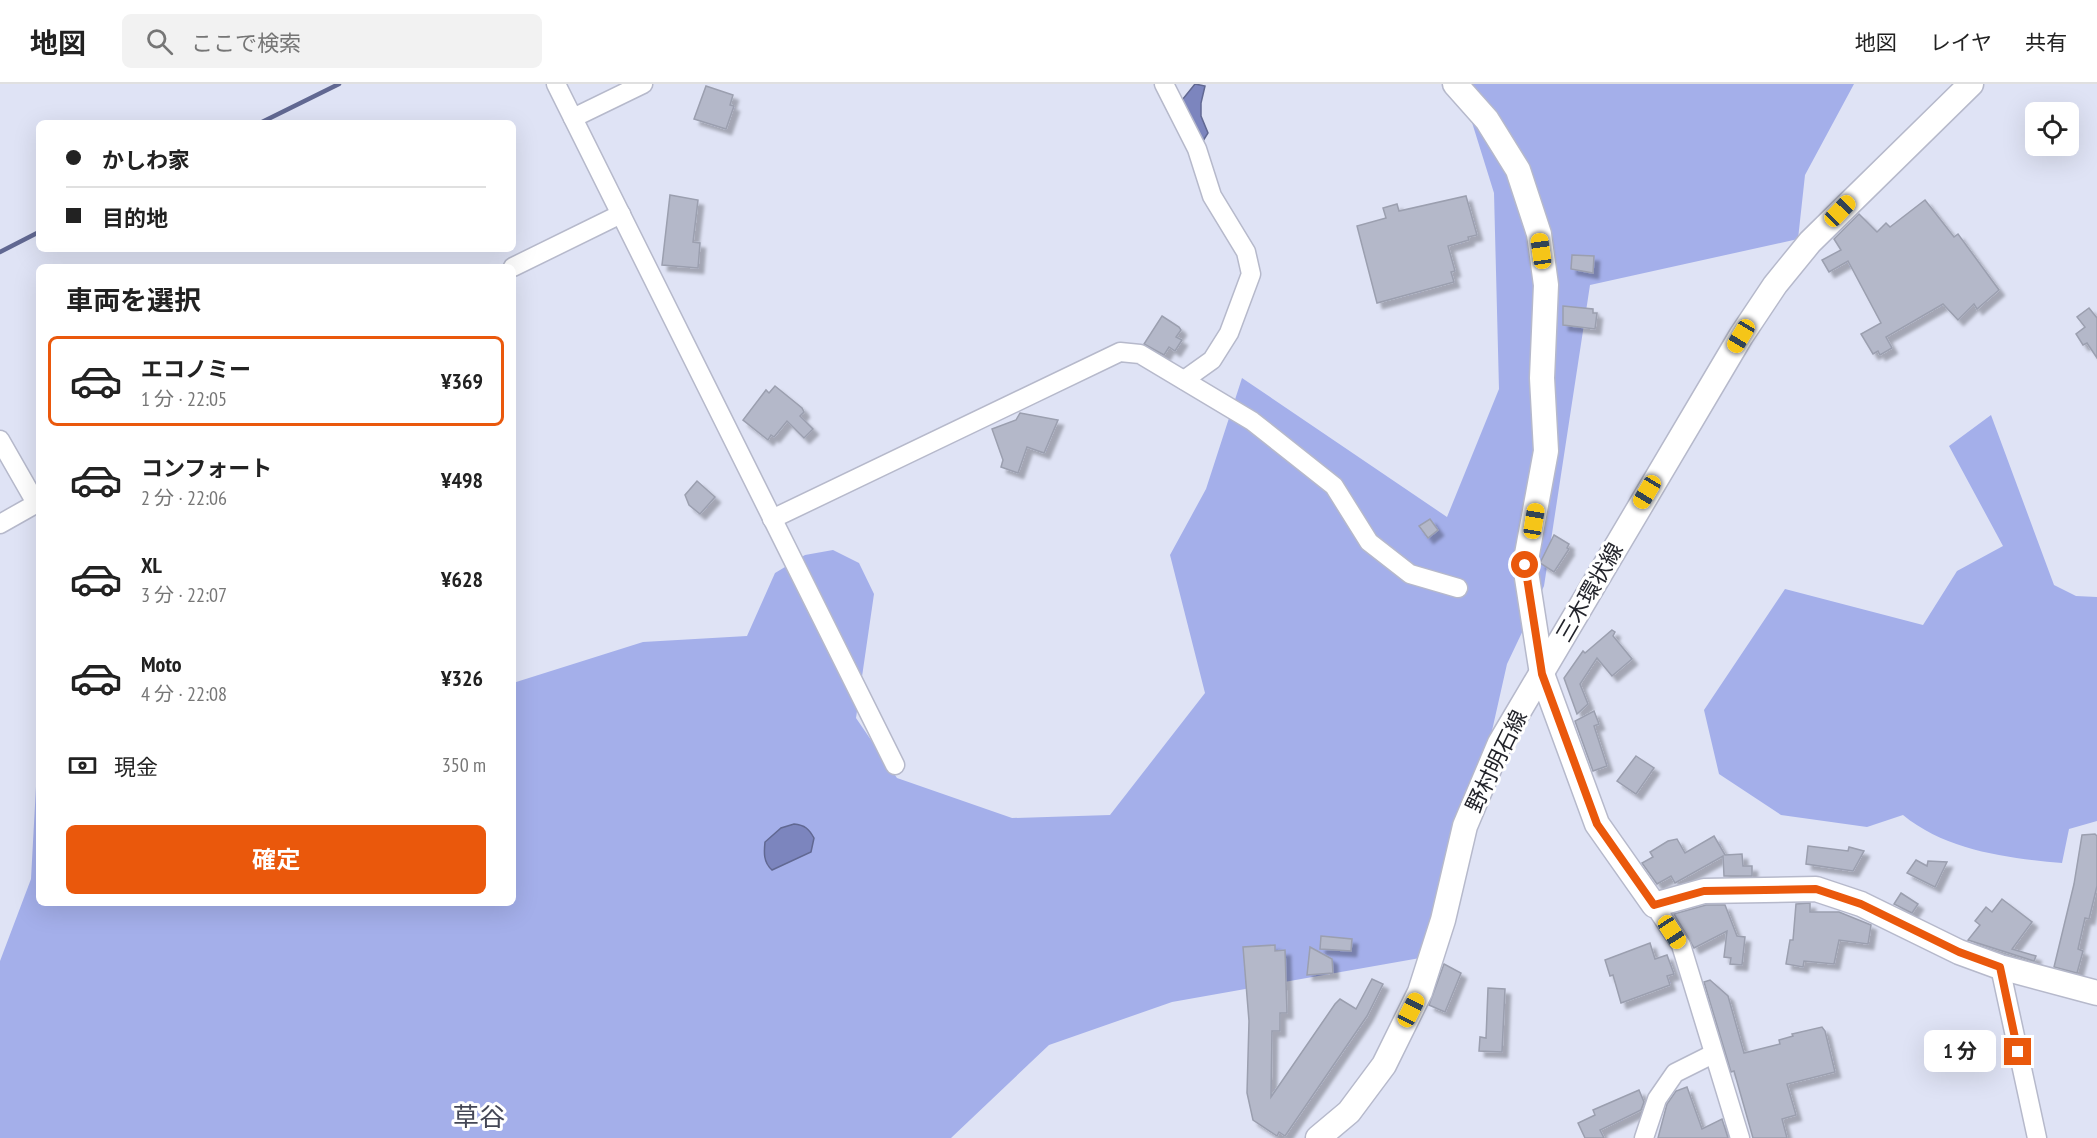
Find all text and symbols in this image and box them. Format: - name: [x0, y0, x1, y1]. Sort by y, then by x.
- search box: [122, 14, 542, 68]
- text: 地図: [30, 24, 86, 61]
- icon: search: [143, 25, 176, 58]
- text: ここで検索: [191, 29, 301, 57]
- text: 地図: [1855, 29, 1897, 56]
- text: レイヤ: [1930, 29, 1992, 56]
- text: 共有: [2025, 29, 2067, 56]
- map controls: [2025, 102, 2079, 156]
- button: locate: [2025, 102, 2079, 156]
- text: かしわ家: [102, 146, 190, 174]
- car: [1821, 192, 1859, 230]
- text: 目的地: [102, 204, 168, 232]
- car: [1530, 232, 1552, 270]
- text: 車両を選択: [66, 283, 201, 317]
- car: [1724, 316, 1758, 356]
- icon: car: [69, 354, 123, 408]
- text: エコノミー: [141, 355, 251, 383]
- text: ¥369: [441, 367, 483, 395]
- text: 1 分 · 22:05: [141, 386, 227, 412]
- icon: car: [69, 453, 123, 507]
- text: コンフォート: [141, 454, 272, 482]
- text: ¥498: [441, 466, 483, 494]
- car: [1630, 472, 1664, 512]
- text: 2 分 · 22:06: [141, 485, 227, 511]
- car: [1522, 502, 1546, 540]
- street label: 三木環状線: [1549, 537, 1629, 647]
- text: XL: [141, 551, 162, 579]
- route start: [1511, 551, 1538, 578]
- icon: car: [69, 552, 123, 606]
- text: ¥628: [441, 565, 483, 593]
- text: 3 分 · 22:07: [141, 582, 227, 608]
- text: Moto: [141, 650, 182, 678]
- icon: car: [69, 651, 123, 705]
- text: ¥326: [441, 664, 483, 692]
- text: 4 分 · 22:08: [141, 681, 227, 707]
- street label: 野村明石線: [1459, 705, 1533, 817]
- icon: cash: [66, 749, 99, 782]
- text: 350 m: [442, 752, 486, 778]
- text: 現金: [114, 753, 158, 781]
- button: 確定: [66, 825, 486, 894]
- car: [1655, 912, 1689, 952]
- car: [1395, 990, 1427, 1030]
- callout: 1 分: [1925, 1031, 1997, 1073]
- text: 1 分: [1943, 1038, 1977, 1064]
- route end: [2004, 1038, 2031, 1065]
- district label: 草谷: [453, 1100, 505, 1133]

